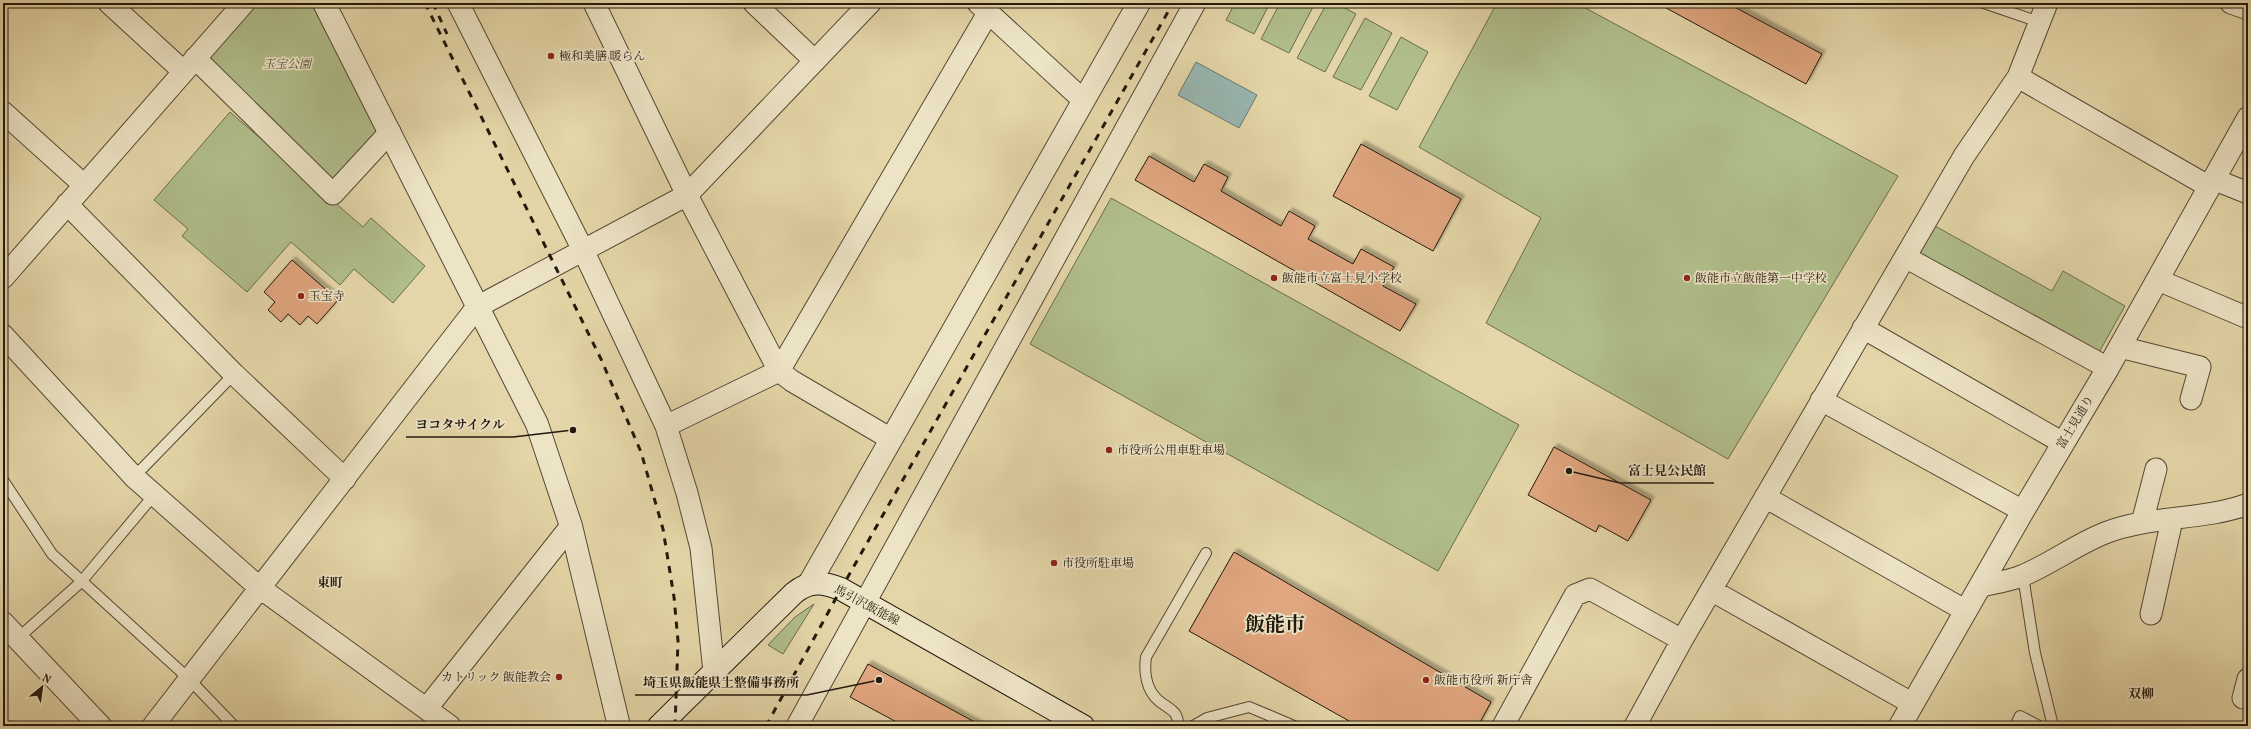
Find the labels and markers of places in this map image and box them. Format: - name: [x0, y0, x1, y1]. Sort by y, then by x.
- place label: 極和美膳 暖らん: [559, 49, 645, 65]
- marker: 極和美膳 暖らん: [546, 51, 556, 61]
- place label: 飯能市立富士見小学校: [1282, 271, 1402, 287]
- place label: 飯能市立飯能第一中学校: [1695, 271, 1827, 287]
- marker: 飯能市立富士見小学校: [1269, 273, 1279, 283]
- marker: 飯能市立飯能第一中学校: [1682, 273, 1692, 283]
- place label: 玉宝寺: [309, 289, 345, 305]
- marker: 玉宝寺: [296, 291, 306, 301]
- callout: ヨコタサイクル: [406, 412, 513, 437]
- place label: 市役所公用車駐車場: [1117, 443, 1225, 459]
- marker: 市役所公用車駐車場: [1104, 445, 1114, 455]
- callout: 富士見公民館: [1620, 458, 1714, 483]
- place label: 市役所駐車場: [1062, 556, 1134, 572]
- marker: 市役所駐車場: [1049, 558, 1059, 568]
- place label: カトリック 飯能教会: [441, 670, 551, 686]
- callout: 埼玉県飯能県土整備事務所: [635, 670, 807, 695]
- marker: カトリック 飯能教会: [554, 672, 564, 682]
- place label: 飯能市役所 新庁舎: [1434, 673, 1532, 689]
- marker: 飯能市役所 新庁舎: [1421, 675, 1431, 685]

